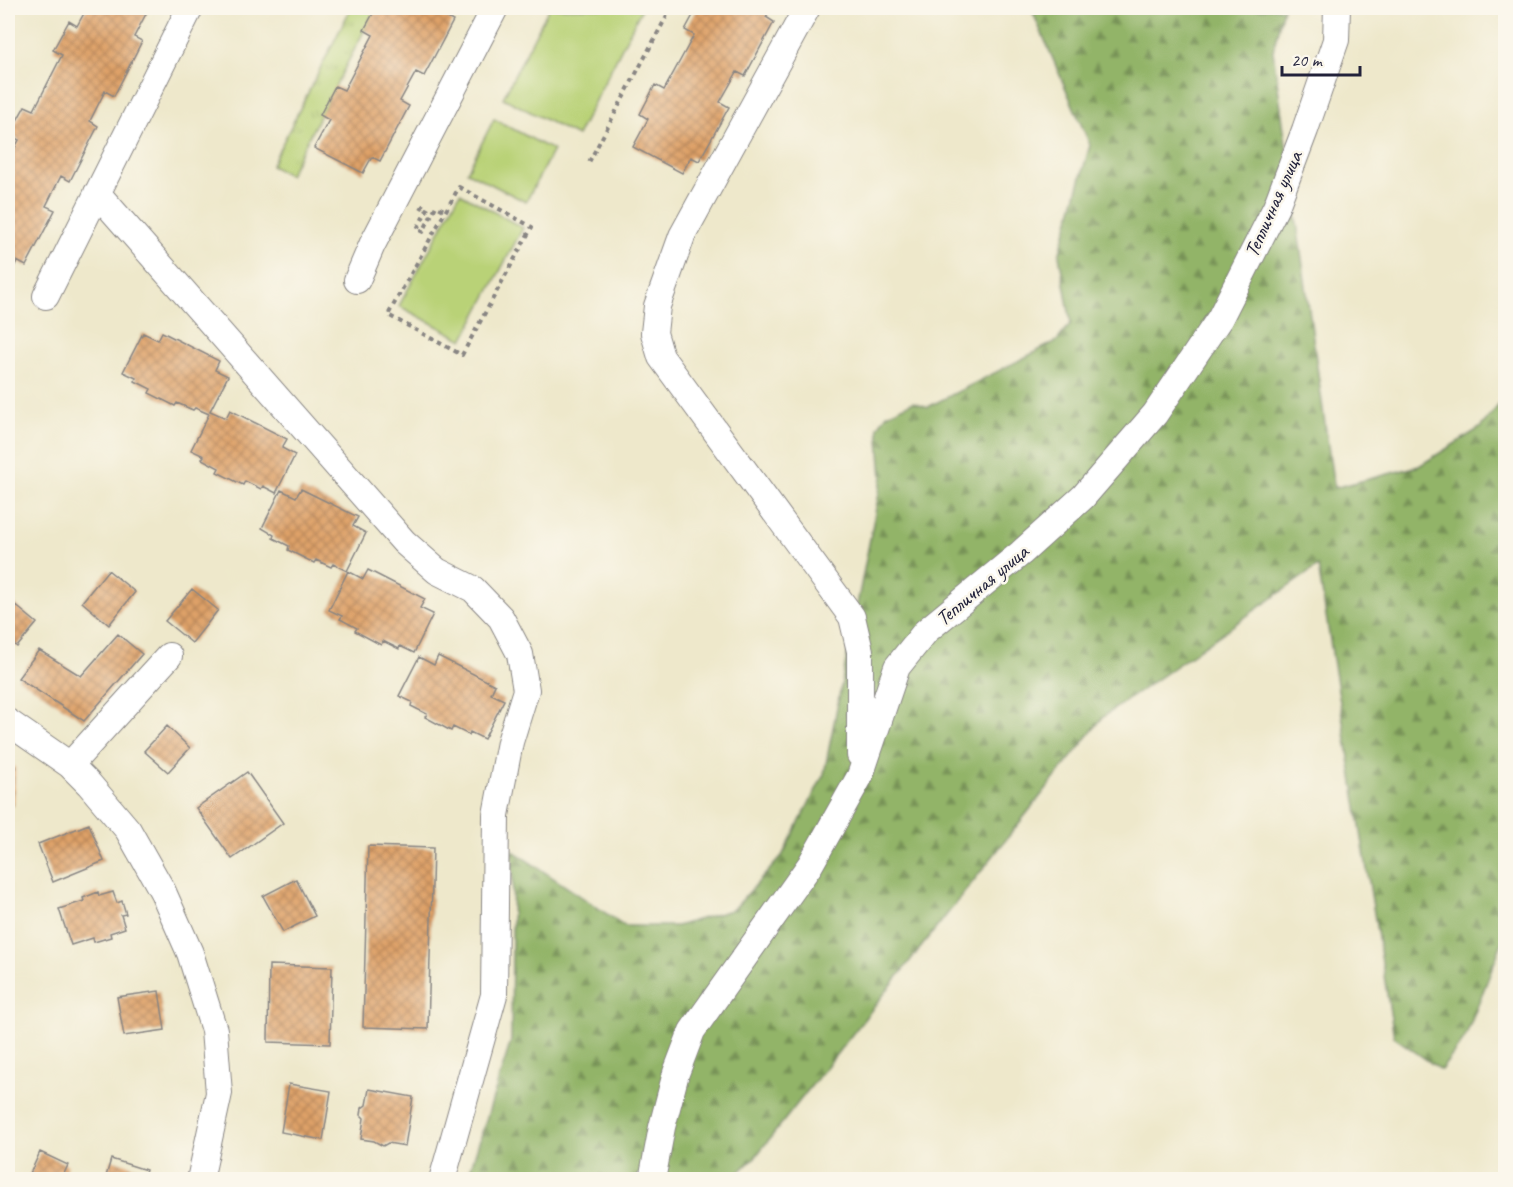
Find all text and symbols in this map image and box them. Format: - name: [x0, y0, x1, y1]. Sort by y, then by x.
- scale bar: [1282, 39, 1360, 77]
- text: 20 m: [1291, 49, 1324, 71]
- street label: Тепличная улица: [1238, 145, 1309, 261]
- street label: Тепличная улица: [930, 538, 1035, 631]

